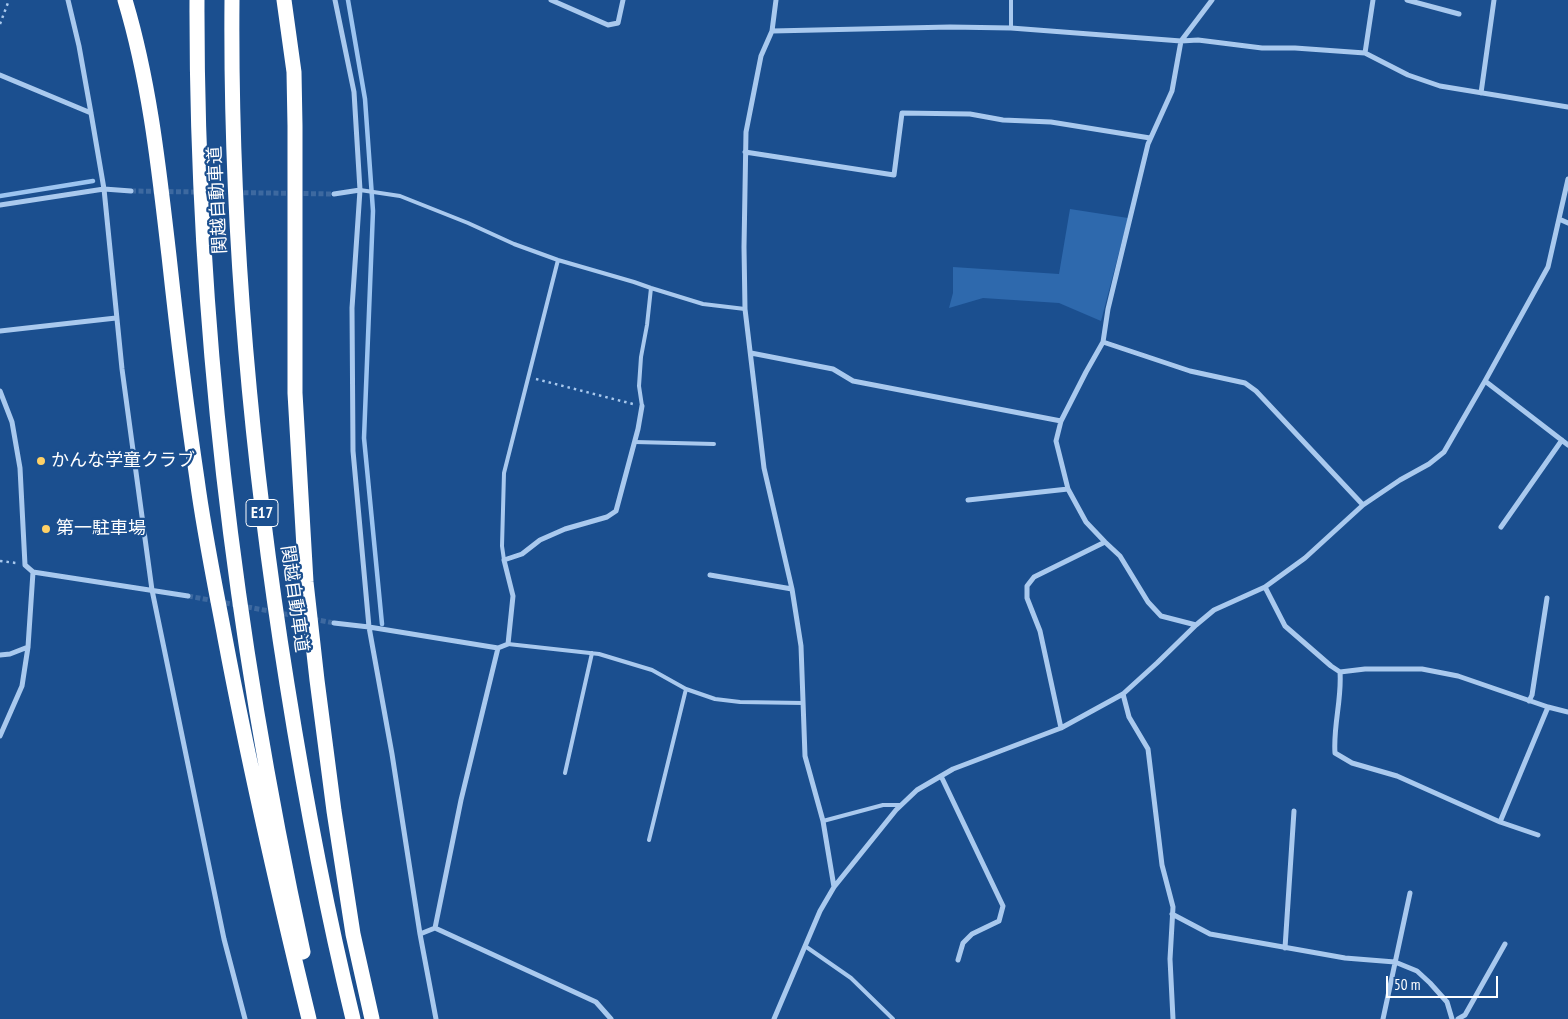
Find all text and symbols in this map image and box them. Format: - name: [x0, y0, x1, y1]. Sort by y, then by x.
- street label: 関越自動車道: [204, 146, 232, 254]
- place label: かんな学童クラブ: [51, 450, 195, 472]
- marker: かんな学童クラブ: [35, 455, 47, 467]
- road number: E17: [246, 499, 278, 526]
- place label: 第一駐車場: [56, 518, 146, 540]
- marker: 第一駐車場: [40, 523, 52, 535]
- street label: 関越自動車道: [276, 544, 312, 654]
- scale bar: [1388, 966, 1500, 998]
- text: 50 m: [1394, 975, 1420, 994]

